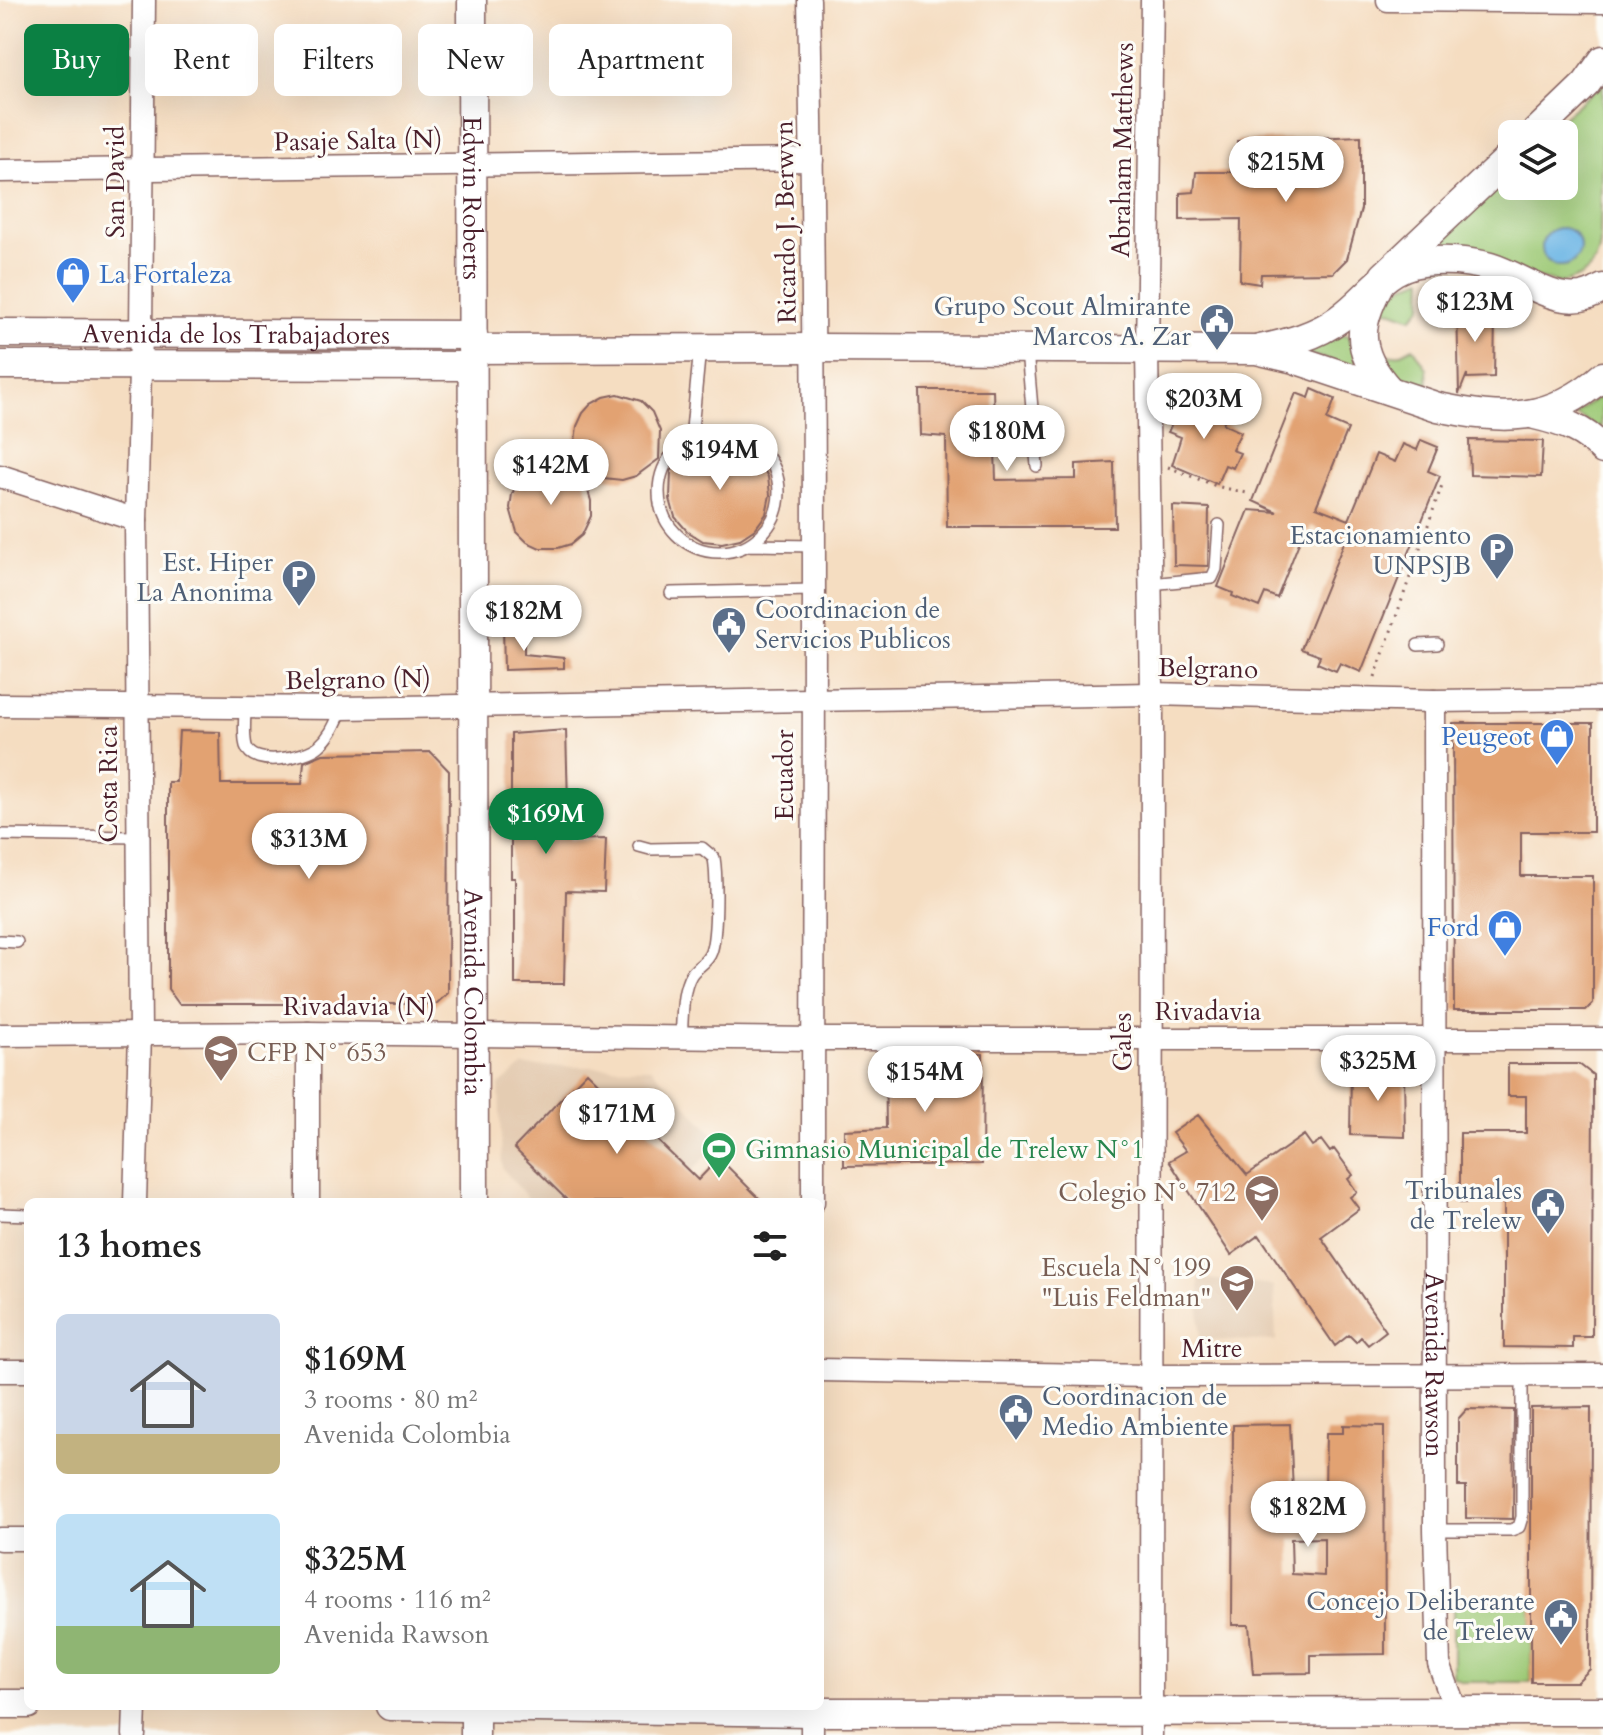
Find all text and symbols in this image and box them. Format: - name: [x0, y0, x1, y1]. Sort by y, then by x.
- chip: Buy: [24, 24, 129, 96]
- chip: Rent: [145, 24, 258, 96]
- chip: Filters: [274, 24, 402, 96]
- chip: New: [418, 24, 533, 96]
- chip: Apartment: [549, 24, 732, 96]
- street label: Abraham Matthews: [1103, 42, 1142, 258]
- street label: Edwin Roberts: [454, 116, 489, 280]
- street label: Ricardo J. Berwyn: [766, 120, 805, 324]
- map controls: [1498, 120, 1578, 200]
- button: layers: [1498, 120, 1578, 200]
- street label: Pasaje Salta (N): [273, 122, 443, 159]
- street label: San David: [98, 125, 133, 238]
- pin: $215M: [1230, 136, 1342, 204]
- text: $215M: [1247, 144, 1325, 179]
- shop icon: La Fortaleza: [54, 255, 92, 305]
- place label: La Fortaleza: [99, 257, 232, 292]
- pin: $123M: [1419, 276, 1531, 344]
- text: $123M: [1436, 284, 1514, 319]
- place label: Grupo Scout Almirante Marcos A. Zar: [933, 289, 1192, 354]
- public building icon: Grupo Scout Almirante Marcos A. Zar: [1198, 302, 1236, 352]
- street label: Avenida de los Trabajadores: [82, 316, 390, 353]
- pin: $203M: [1148, 373, 1260, 441]
- text: $203M: [1165, 381, 1243, 416]
- pin: $180M: [951, 405, 1063, 473]
- text: $180M: [968, 413, 1046, 448]
- pin: $194M: [664, 424, 776, 492]
- text: $194M: [681, 432, 759, 467]
- pin: $142M: [495, 439, 607, 507]
- text: $142M: [512, 447, 590, 482]
- place label: Estacionamiento UNPSJB: [1289, 518, 1471, 583]
- parking icon: Estacionamiento UNPSJB: [1478, 531, 1516, 581]
- place label: Est. Hiper La Anonima: [136, 545, 274, 610]
- parking icon: Est. Hiper La Anonima: [280, 558, 318, 608]
- pin: $182M: [468, 585, 580, 653]
- place label: Coordinacion de Servicios Publicos: [755, 592, 951, 657]
- text: $182M: [485, 593, 563, 628]
- public building icon: Coordinacion de Servicios Publicos: [710, 605, 748, 655]
- street label: Belgrano: [1158, 650, 1258, 687]
- street label: Belgrano (N): [285, 661, 431, 698]
- shop icon: Peugeot: [1538, 717, 1576, 767]
- place label: Peugeot: [1441, 719, 1531, 754]
- street label: Costa Rica: [91, 725, 126, 843]
- street label: Ecuador: [767, 729, 802, 820]
- pin: $169M: [490, 788, 602, 856]
- text: $169M: [507, 796, 585, 831]
- pin: $313M: [253, 813, 365, 881]
- text: $313M: [270, 821, 348, 856]
- street label: Avenida Colombia: [455, 889, 491, 1095]
- shop icon: Ford: [1486, 908, 1524, 958]
- place label: Ford: [1427, 910, 1479, 945]
- street label: Rivadavia (N): [283, 989, 435, 1024]
- street label: Rivadavia: [1155, 994, 1261, 1029]
- street label: Gales: [1105, 1013, 1140, 1071]
- school or university icon: CFP N° 653: [202, 1033, 240, 1083]
- place label: CFP N° 653: [247, 1035, 386, 1070]
- pin: $325M: [1322, 1035, 1434, 1103]
- text: $325M: [1339, 1043, 1417, 1078]
- pin: $154M: [869, 1046, 981, 1114]
- text: $154M: [886, 1054, 964, 1089]
- pin: $171M: [561, 1088, 673, 1156]
- text: $171M: [578, 1096, 656, 1131]
- sports icon: Gimnasio Municipal de Trelew N°1: [700, 1130, 738, 1180]
- place label: Gimnasio Municipal de Trelew N°1: [745, 1132, 1145, 1167]
- school or university icon: Colegio N° 712: [1243, 1173, 1281, 1223]
- place label: Tribunales de Trelew: [1405, 1173, 1522, 1238]
- place label: Colegio N° 712: [1058, 1175, 1236, 1210]
- public building icon: Tribunales de Trelew: [1529, 1186, 1567, 1236]
- text: 13 homes: [56, 1223, 202, 1269]
- icon: filters: [748, 1224, 792, 1268]
- place label: Escuela N° 199 "Luis Feldman": [1041, 1250, 1211, 1315]
- school or university icon: Escuela N° 199 "Luis Feldman": [1218, 1263, 1256, 1313]
- street label: Avenida Rawson: [1417, 1272, 1452, 1458]
- street label: Mitre: [1181, 1331, 1243, 1366]
- text: $169M: [304, 1336, 407, 1382]
- icon: home: [120, 1346, 216, 1442]
- place label: Coordinacion de Medio Ambiente: [1042, 1379, 1229, 1444]
- text: 3 rooms · 80 m²: [304, 1382, 477, 1417]
- public building icon: Coordinacion de Medio Ambiente: [997, 1392, 1035, 1442]
- text: Avenida Colombia: [304, 1417, 511, 1452]
- pin: $182M: [1252, 1481, 1364, 1549]
- text: $182M: [1269, 1489, 1347, 1524]
- text: $325M: [304, 1536, 407, 1582]
- icon: home: [120, 1546, 216, 1642]
- text: 4 rooms · 116 m²: [304, 1582, 491, 1617]
- place label: Concejo Deliberante de Trelew: [1306, 1584, 1535, 1649]
- public building icon: Concejo Deliberante de Trelew: [1542, 1597, 1580, 1647]
- text: Avenida Rawson: [304, 1617, 489, 1652]

